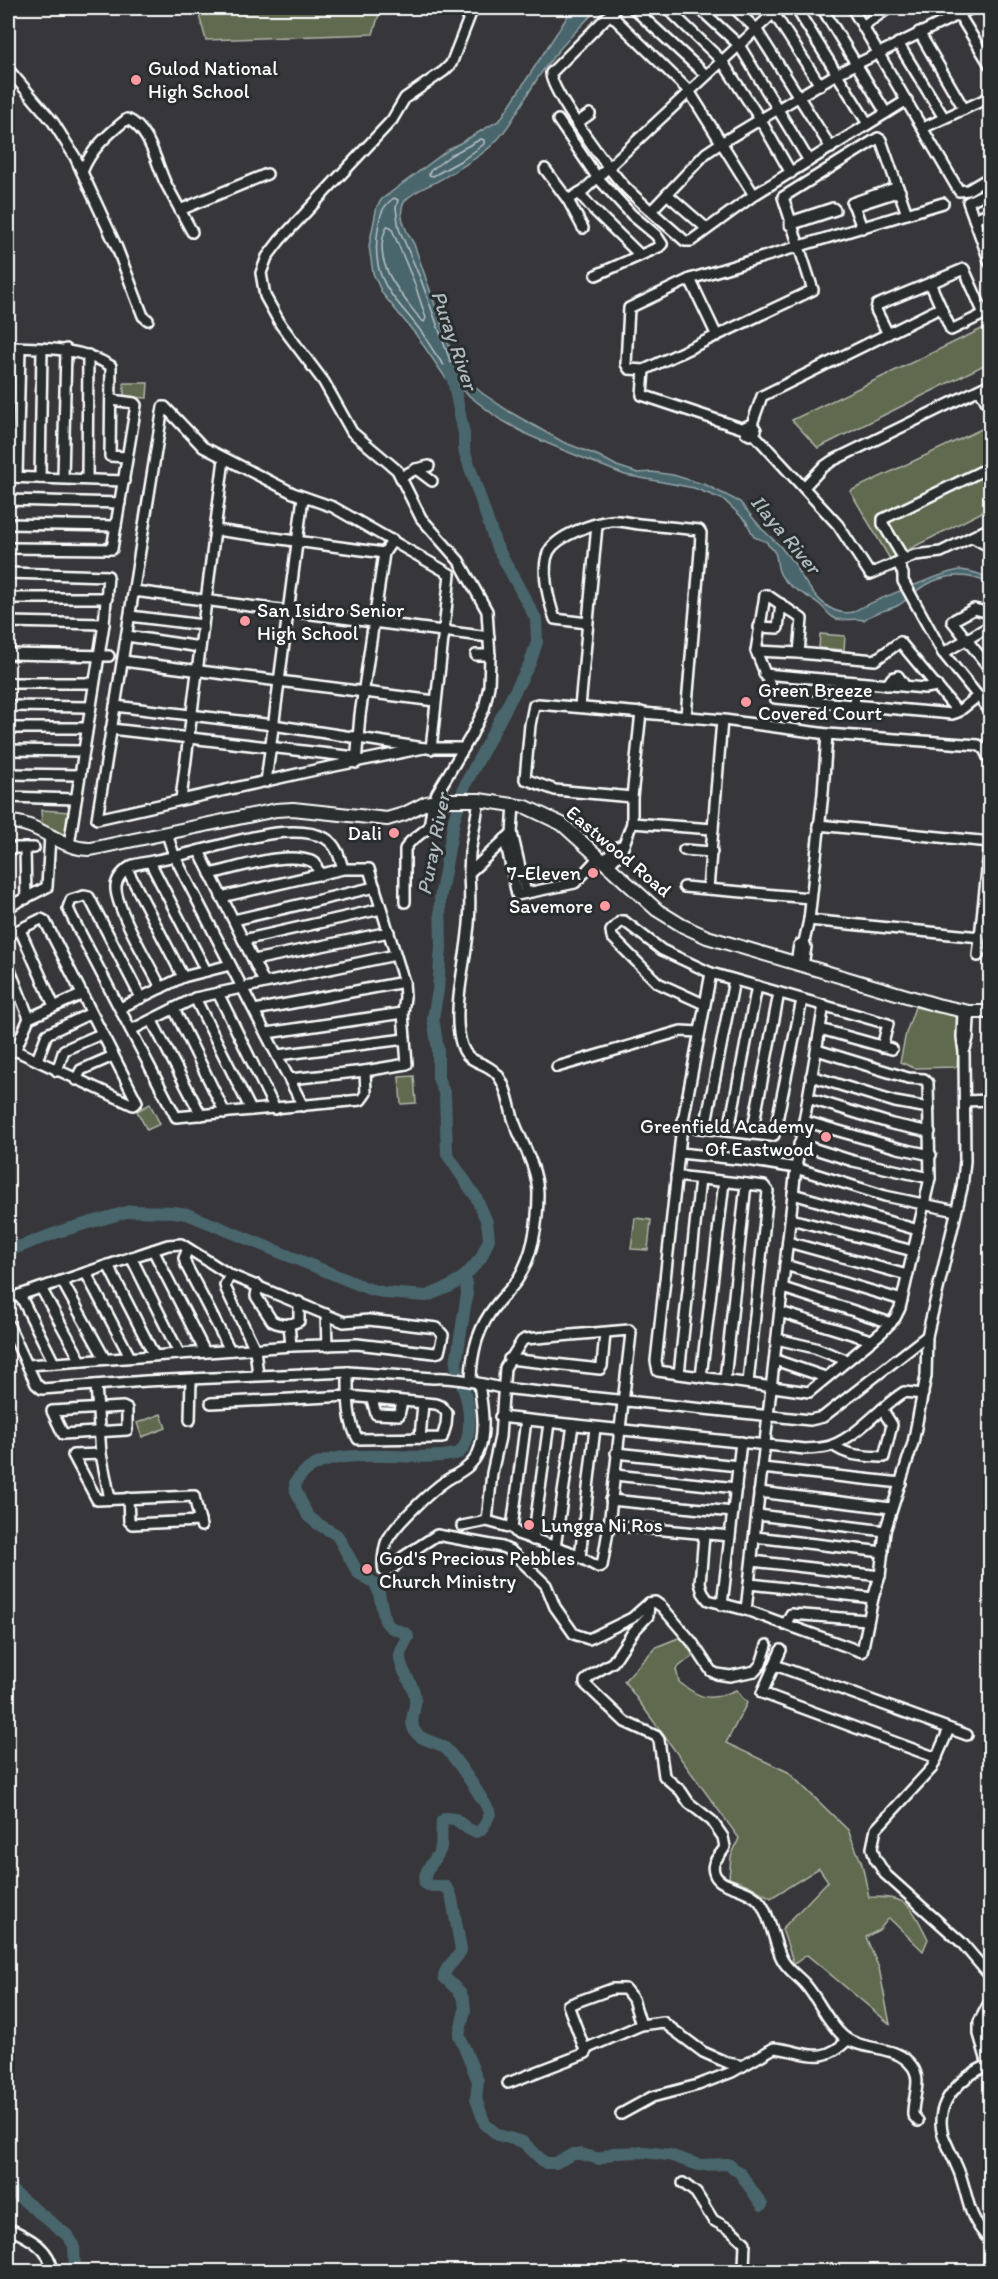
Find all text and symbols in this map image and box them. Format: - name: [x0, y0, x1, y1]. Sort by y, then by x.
- place label: Gulod National High School: [148, 56, 278, 103]
- marker: Gulod National High School: [129, 73, 143, 87]
- water label: Puray River: [426, 287, 484, 395]
- water label: Ilaya River: [746, 489, 828, 581]
- place label: San Isidro Senior High School: [257, 598, 404, 645]
- marker: San Isidro Senior High School: [238, 614, 252, 628]
- place label: Green Breeze Covered Court: [758, 678, 882, 725]
- marker: Green Breeze Covered Court: [739, 695, 753, 709]
- water label: Puray River: [411, 788, 456, 897]
- street label: Eastwood Road: [561, 800, 677, 902]
- place label: Dali: [348, 821, 382, 845]
- marker: Dali: [387, 826, 401, 840]
- place label: 7-Eleven: [507, 861, 581, 885]
- marker: 7-Eleven: [586, 866, 600, 880]
- place label: Savemore: [509, 894, 593, 918]
- marker: Savemore: [598, 899, 612, 913]
- place label: Greenfield Academy Of Eastwood: [640, 1114, 815, 1161]
- marker: Greenfield Academy Of Eastwood: [819, 1130, 833, 1144]
- place label: Lungga Ni Ros: [541, 1513, 663, 1537]
- marker: Lungga Ni Ros: [522, 1518, 536, 1532]
- place label: God's Precious Pebbles Church Ministry: [379, 1546, 575, 1593]
- marker: God's Precious Pebbles Church Ministry: [360, 1562, 374, 1576]

